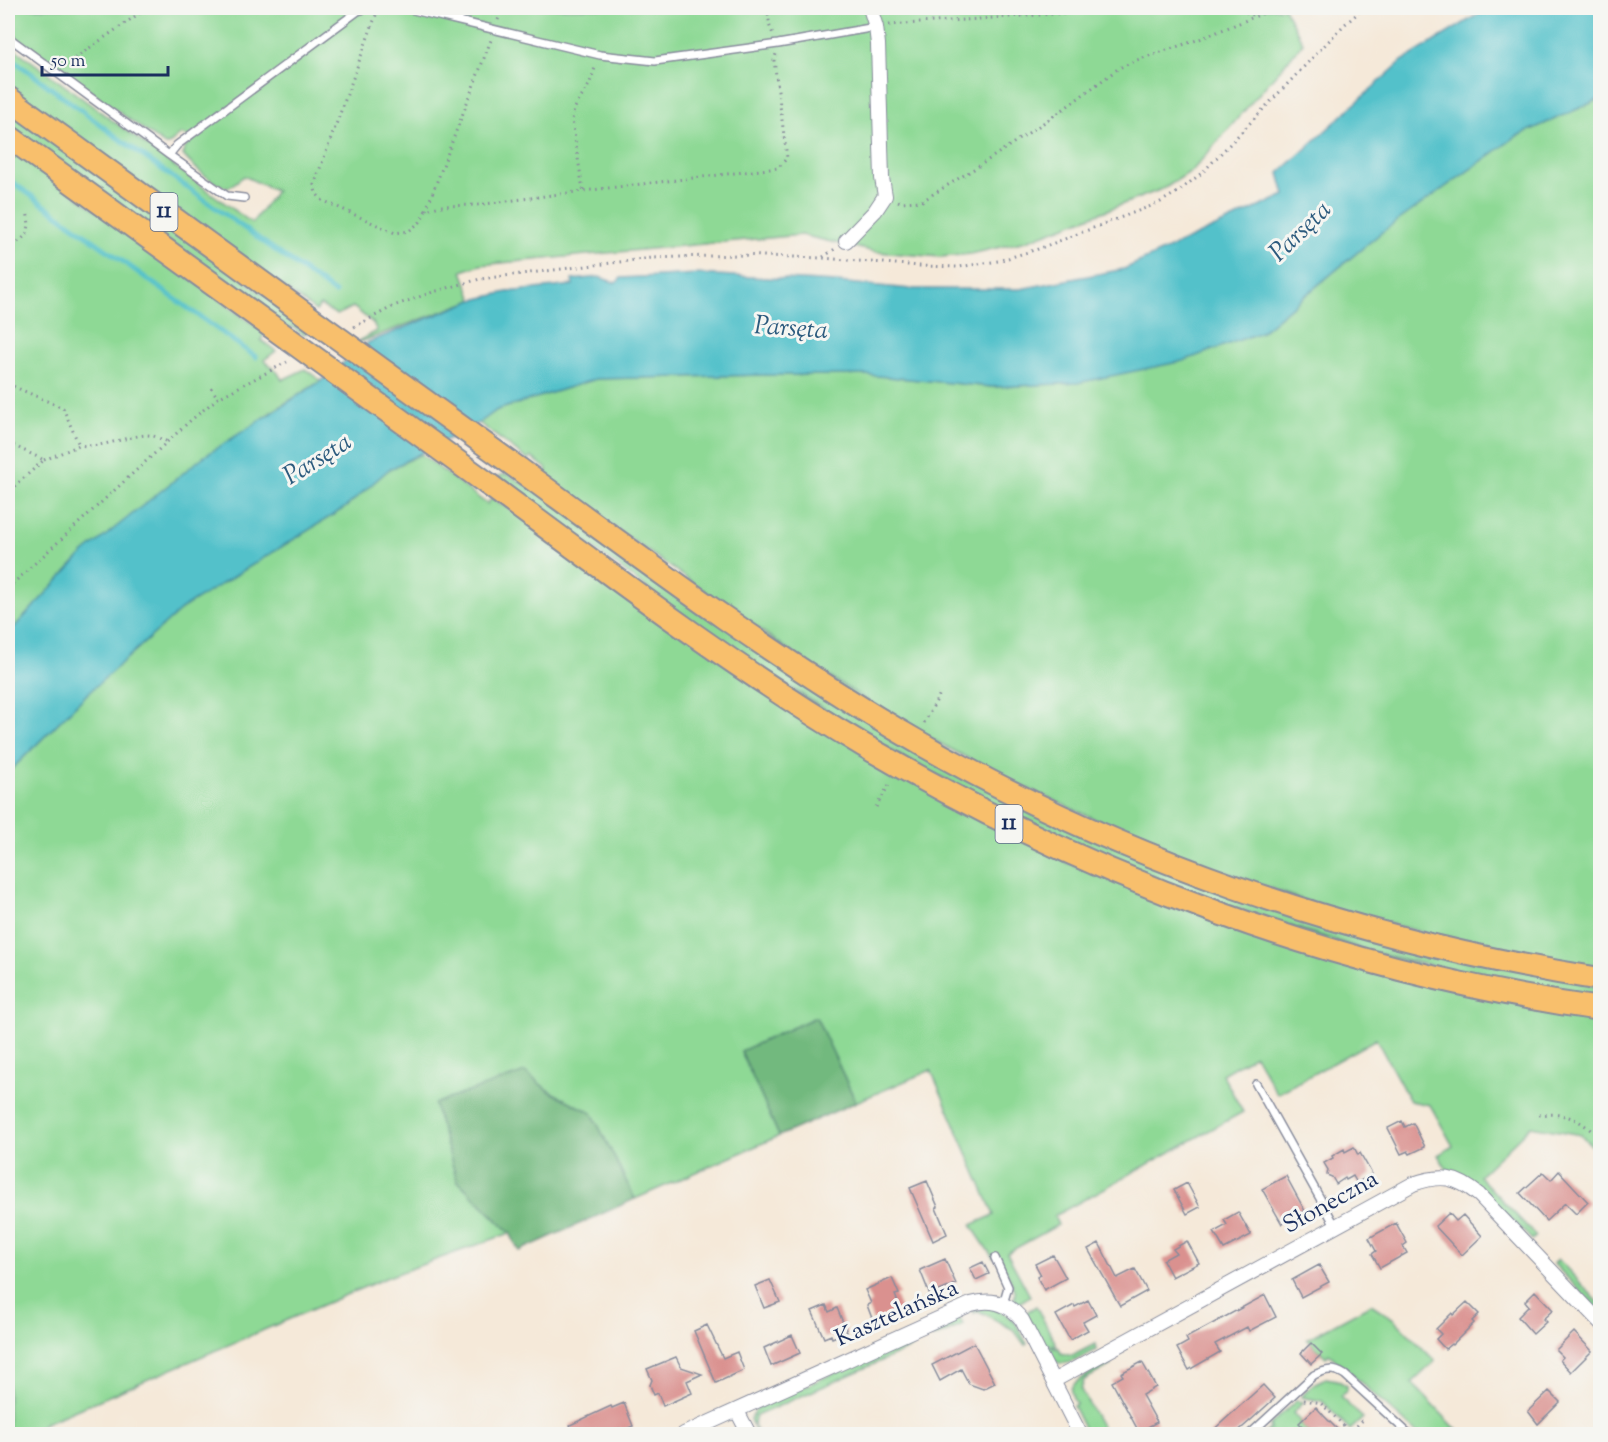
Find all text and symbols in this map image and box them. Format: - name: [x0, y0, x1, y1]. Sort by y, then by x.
- scale bar: [42, 39, 168, 77]
- text: 50 m: [50, 49, 86, 75]
- road number: 11: [150, 193, 178, 231]
- water label: Parsęta: [1262, 193, 1340, 271]
- water label: Parsęta: [753, 308, 829, 350]
- water label: Parsęta: [277, 425, 359, 495]
- road number: 11: [996, 805, 1022, 843]
- street label: Słoneczna: [1277, 1163, 1385, 1243]
- street label: Kasztelańska: [830, 1272, 964, 1356]

